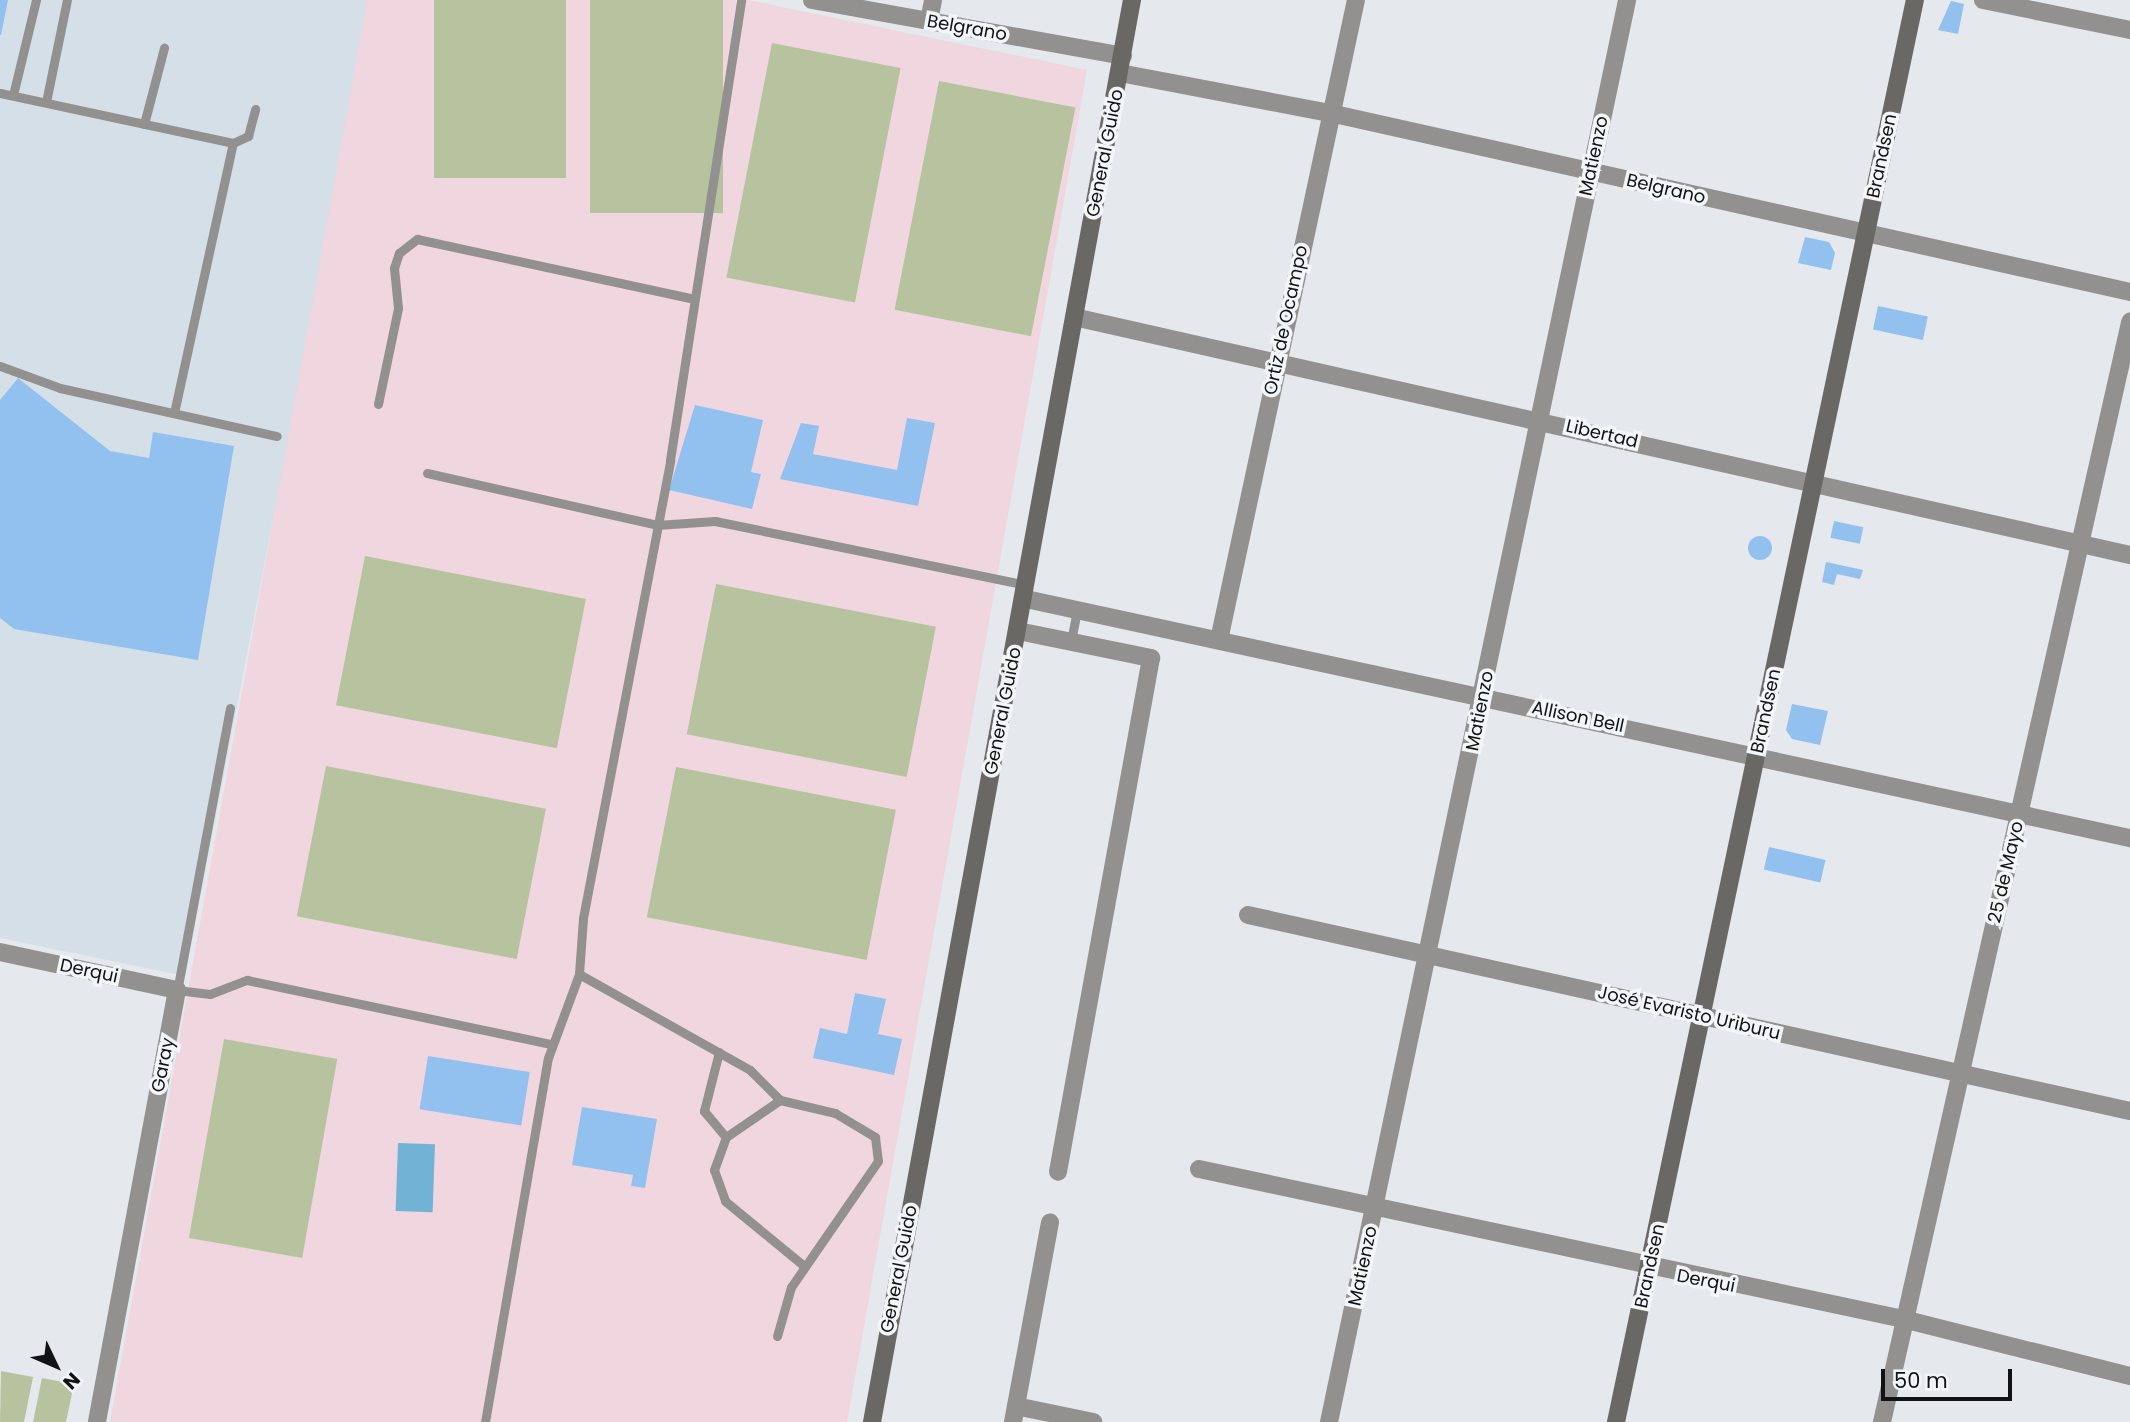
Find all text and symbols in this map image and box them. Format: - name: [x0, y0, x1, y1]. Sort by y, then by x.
- street label: Belgrano: [925, 10, 1009, 46]
- street label: General Guido: [1082, 87, 1128, 219]
- street label: Brandsen: [1863, 112, 1901, 200]
- street label: Matienzo: [1575, 114, 1613, 198]
- street label: Belgrano: [1624, 169, 1708, 209]
- street label: Ortiz de Ocampo: [1260, 243, 1312, 397]
- street label: Libertad: [1564, 415, 1640, 453]
- street label: General Guido: [980, 645, 1026, 777]
- street label: Brandsen: [1747, 667, 1785, 755]
- street label: Matienzo: [1462, 669, 1498, 753]
- street label: Allison Bell: [1530, 697, 1626, 737]
- street label: 25 de Mayo: [1984, 819, 2028, 925]
- street label: Derqui: [58, 954, 120, 988]
- street label: José Evaristo Uriburu: [1596, 981, 1782, 1045]
- street label: Garay: [147, 1036, 179, 1094]
- street label: General Guido: [876, 1203, 922, 1335]
- street label: Brandsen: [1631, 1222, 1669, 1310]
- street label: Matienzo: [1344, 1224, 1382, 1308]
- street label: Derqui: [1675, 1265, 1737, 1297]
- north arrow: [21, 1331, 91, 1401]
- scale bar: [1885, 1356, 2016, 1400]
- text: N: [57, 1366, 86, 1395]
- text: 50 m: [1894, 1366, 1948, 1395]

